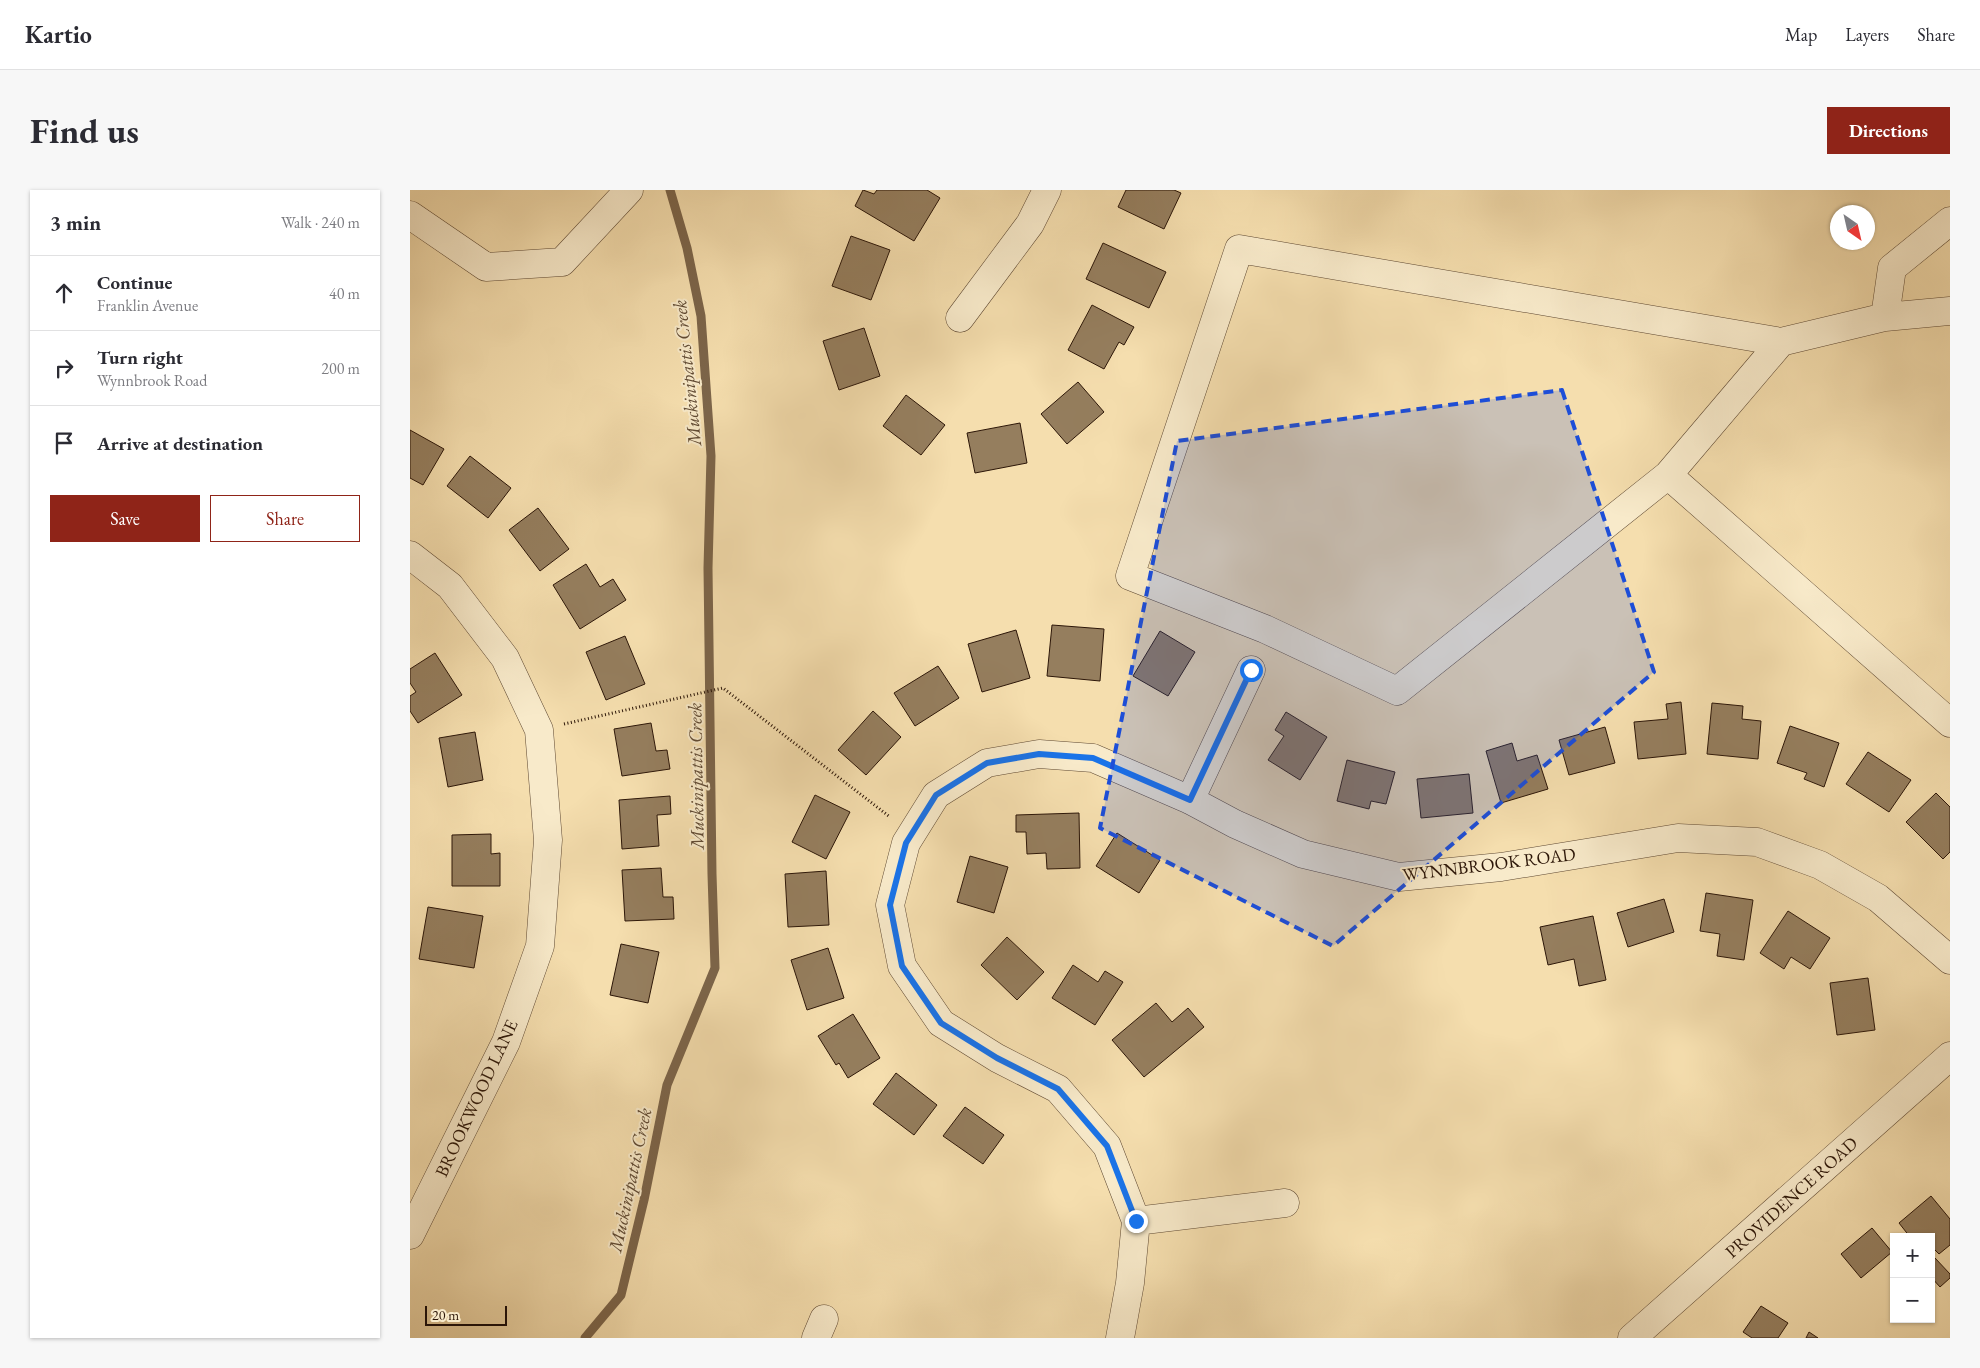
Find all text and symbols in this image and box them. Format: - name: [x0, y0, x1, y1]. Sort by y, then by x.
- text: Kartio: [25, 19, 92, 50]
- text: Map: [1785, 23, 1817, 46]
- text: Layers: [1845, 23, 1889, 46]
- text: Share: [1917, 23, 1955, 46]
- button: Directions: [1827, 107, 1950, 154]
- text: Find us: [30, 108, 139, 153]
- north arrow: [1830, 205, 1875, 250]
- text: 3 min: [50, 209, 101, 236]
- text: Walk · 240 m: [281, 212, 360, 233]
- text: Continue: [97, 270, 172, 295]
- icon: ahead: [50, 279, 78, 307]
- text: 40 m: [329, 283, 360, 304]
- text: Franklin Avenue: [97, 295, 198, 316]
- water label: Muckinipattis Creek: [667, 298, 707, 448]
- text: Turn right: [97, 345, 183, 370]
- icon: right: [50, 354, 78, 382]
- text: 200 m: [321, 358, 360, 379]
- text: Wynnbrook Road: [97, 370, 207, 391]
- icon: arrive: [50, 429, 78, 457]
- text: Arrive at destination: [97, 431, 263, 456]
- button: Save: [50, 495, 200, 542]
- button: Share: [210, 495, 360, 542]
- route start: [1240, 659, 1263, 682]
- water label: Muckinipattis Creek: [682, 702, 710, 851]
- street label: WYNNBROOK ROAD: [1401, 842, 1577, 886]
- street label: BROOKWOOD LANE: [429, 1016, 523, 1180]
- water label: Muckinipattis Creek: [602, 1105, 658, 1255]
- street label: PROVIDENCE ROAD: [1720, 1131, 1862, 1263]
- route end: [1125, 1210, 1148, 1233]
- map controls: [1890, 1233, 1935, 1323]
- button: +: [1890, 1233, 1935, 1278]
- button: −: [1890, 1278, 1935, 1323]
- scale bar: [425, 1303, 508, 1326]
- text: 20 m: [432, 1306, 459, 1324]

